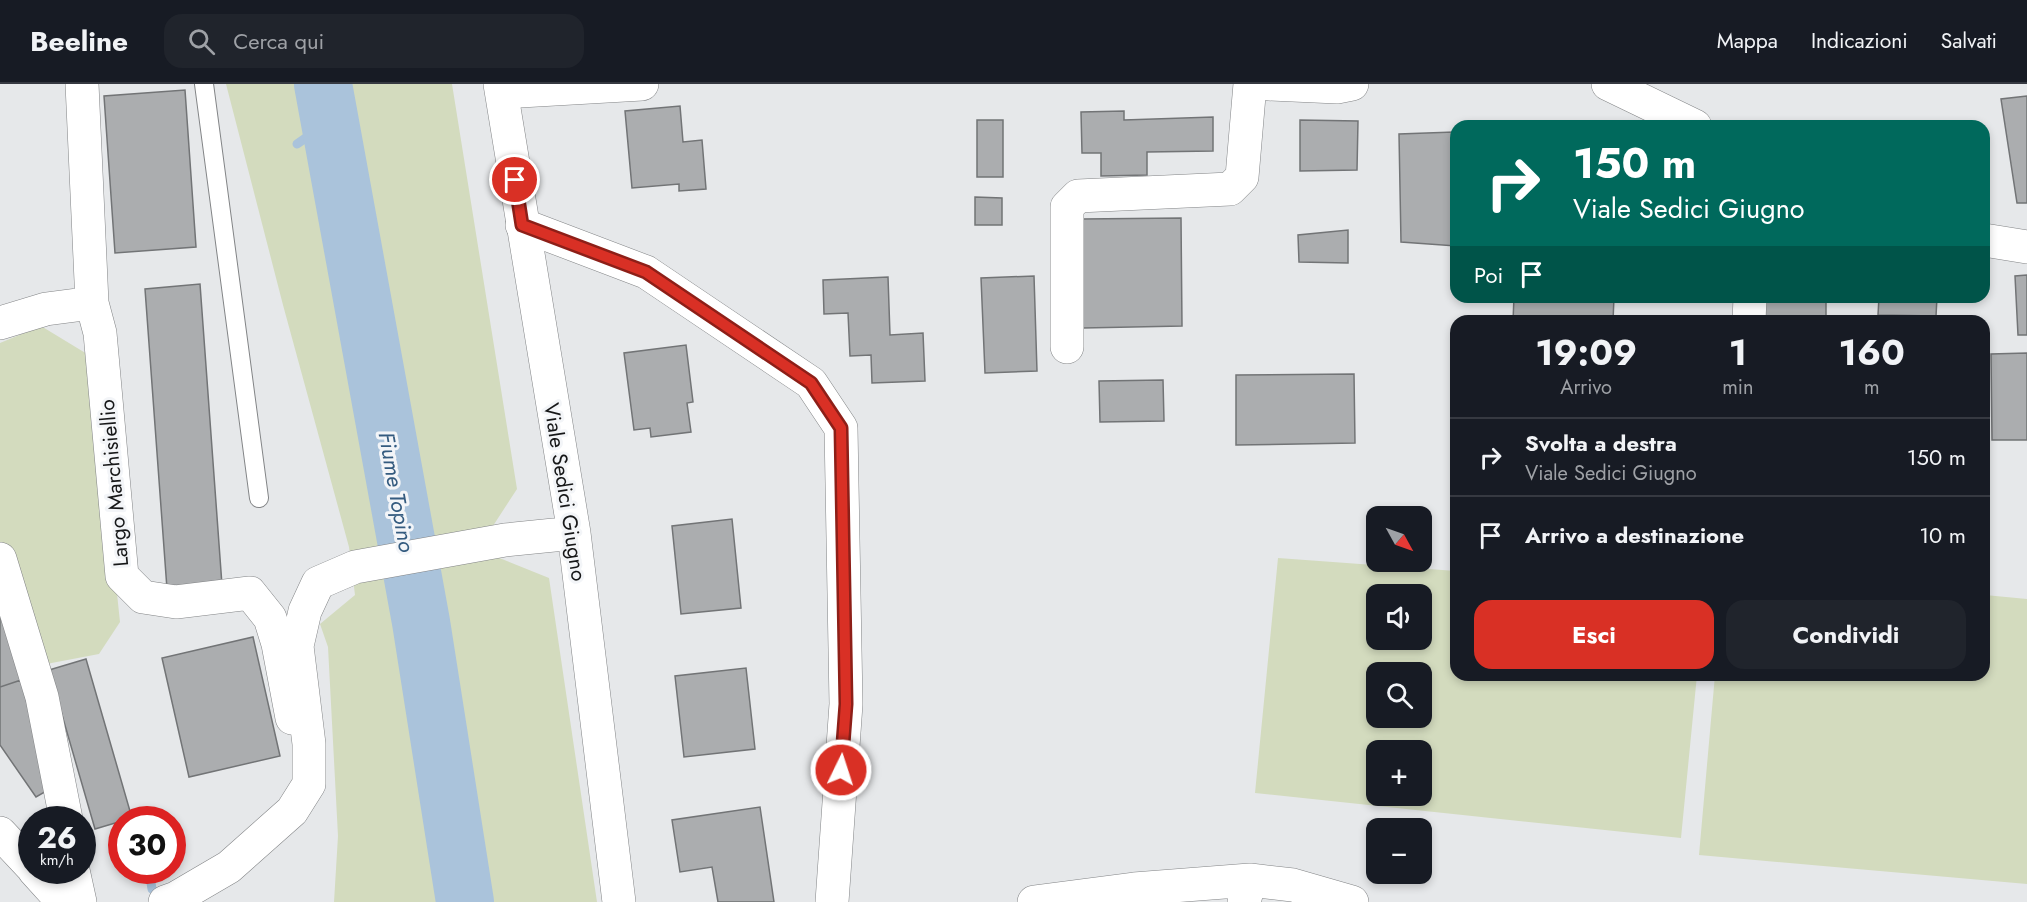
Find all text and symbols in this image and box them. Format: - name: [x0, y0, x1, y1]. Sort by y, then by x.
- search box: [164, 14, 584, 68]
- text: Beeline: [30, 21, 128, 62]
- icon: search: [185, 25, 218, 58]
- text: Cerca qui: [233, 25, 324, 57]
- text: Mappa: [1717, 26, 1778, 56]
- text: Indicazioni: [1811, 26, 1908, 56]
- text: Salvati: [1941, 26, 1997, 56]
- text: 150 m: [1573, 133, 1696, 194]
- icon: right: [1474, 144, 1552, 222]
- pin: [489, 154, 540, 205]
- icon: arrive: [498, 163, 531, 196]
- text: Viale Sedici Giugno: [1573, 189, 1805, 228]
- icon: arrive: [1515, 258, 1548, 291]
- text: Poi: [1474, 259, 1503, 291]
- text: 19:09: [1535, 326, 1637, 378]
- text: 1: [1729, 326, 1747, 378]
- text: 160: [1839, 326, 1905, 378]
- text: Arrivo: [1560, 373, 1612, 402]
- text: min: [1722, 373, 1753, 402]
- text: m: [1864, 373, 1880, 402]
- street label: Largo Marchisiellio: [92, 398, 136, 568]
- street label: Viale Sedici Giugno: [536, 401, 594, 583]
- text: Svolta a destra: [1525, 427, 1677, 459]
- water label: Fiume Topino: [371, 429, 423, 555]
- icon: right: [1474, 441, 1507, 474]
- text: 150 m: [1907, 441, 1966, 473]
- text: Viale Sedici Giugno: [1525, 459, 1697, 488]
- north arrow: [1366, 506, 1432, 572]
- map controls: [1366, 506, 1432, 884]
- icon: arrive: [1474, 519, 1507, 552]
- text: Arrivo a destinazione: [1525, 519, 1744, 551]
- text: 10 m: [1919, 519, 1966, 551]
- button: sound: [1366, 584, 1432, 650]
- button: Esci: [1474, 600, 1714, 669]
- button: Condividi: [1726, 600, 1966, 669]
- button: search: [1366, 662, 1432, 728]
- position arrow: [809, 738, 873, 802]
- button: +: [1366, 740, 1432, 806]
- speed limit sign: 30: [108, 806, 186, 884]
- text: 26: [37, 816, 77, 859]
- button: −: [1366, 818, 1432, 884]
- text: km/h: [40, 849, 74, 871]

